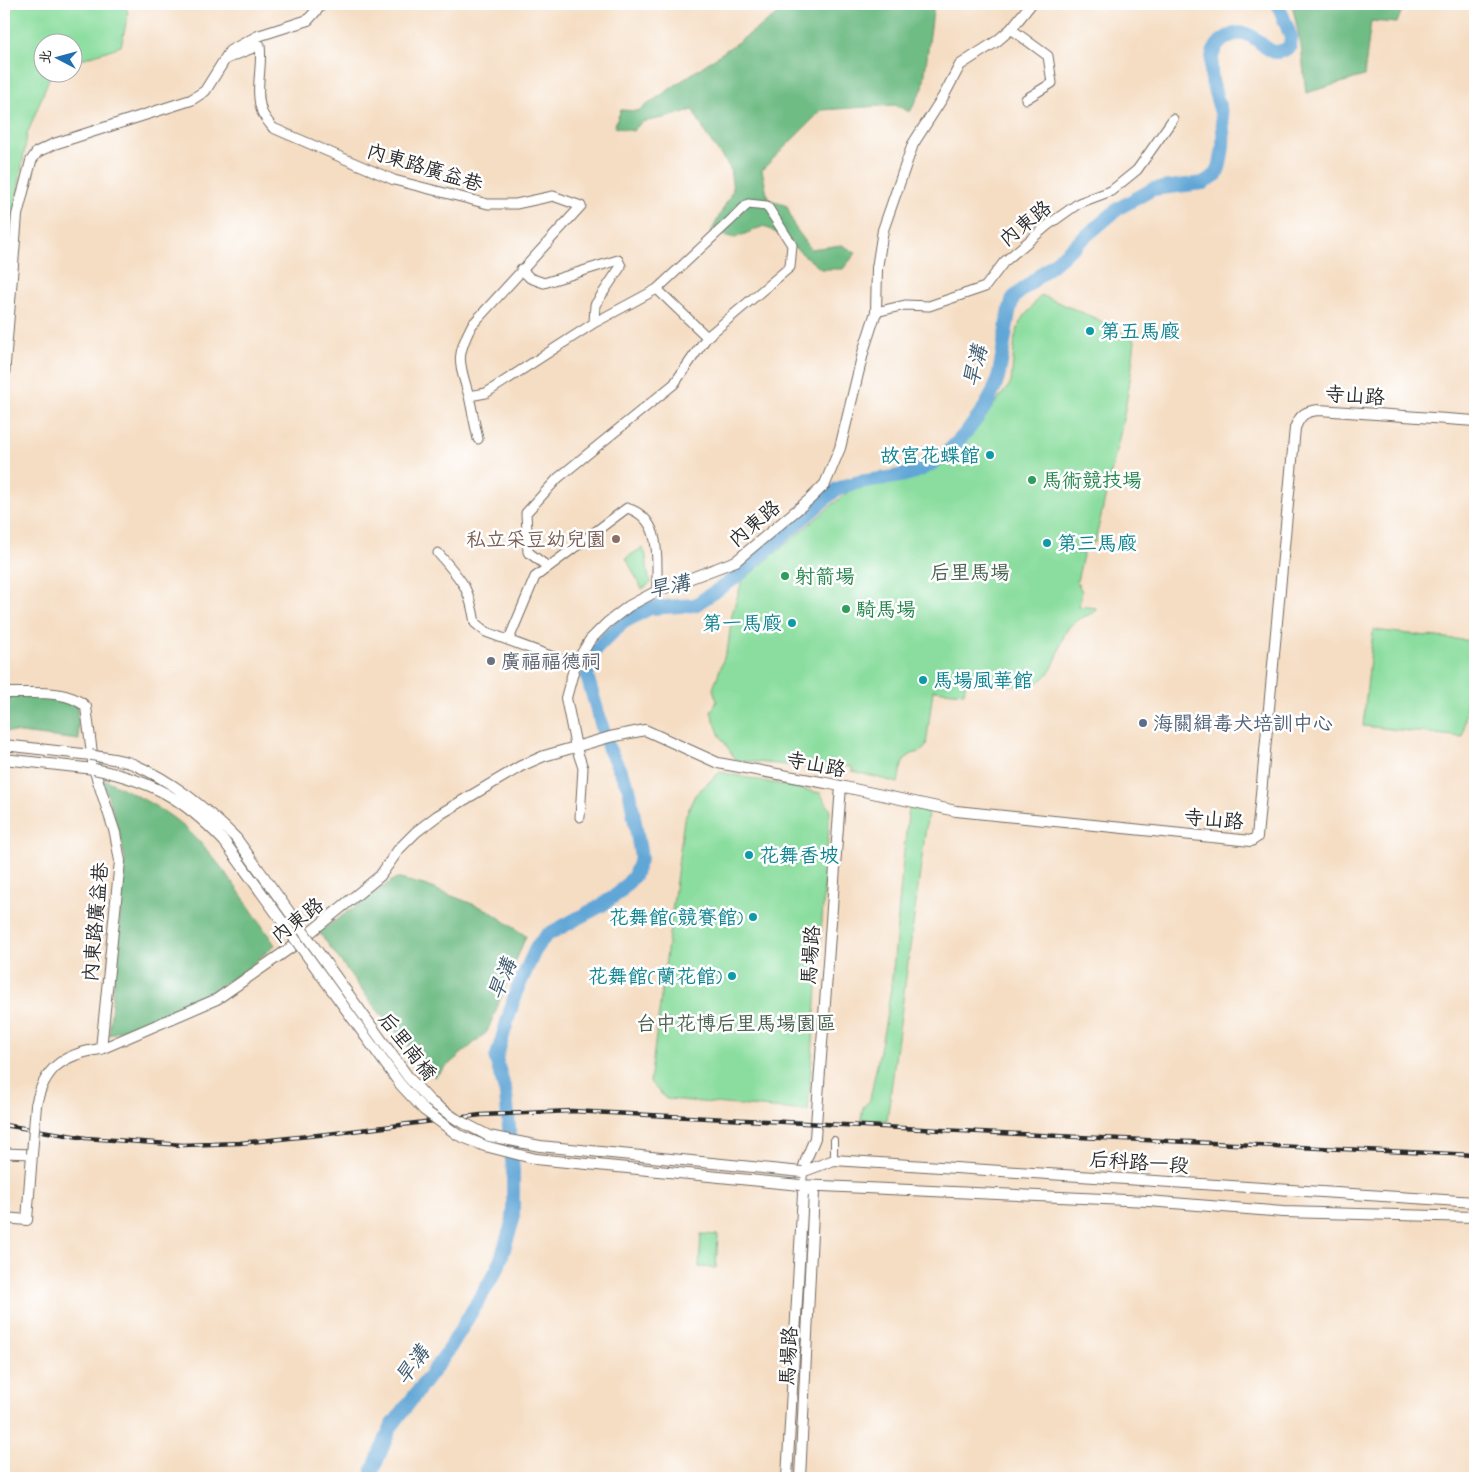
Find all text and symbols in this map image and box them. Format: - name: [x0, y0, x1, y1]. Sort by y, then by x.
- north arrow: [32, 32, 82, 82]
- text: 北: [35, 49, 58, 65]
- street label: 內東路廣益巷: [363, 138, 487, 201]
- street label: 內東路: [994, 194, 1060, 255]
- place label: 第五馬廄: [1100, 319, 1180, 348]
- marker: 第五馬廄: [1084, 325, 1096, 337]
- water label: 旱溝: [957, 341, 997, 390]
- street label: 寺山路: [1324, 381, 1387, 414]
- place label: 故宮花蝶館: [880, 443, 980, 472]
- marker: 故宮花蝶館: [984, 449, 996, 461]
- place label: 馬術競技場: [1042, 468, 1142, 497]
- marker: 馬術競技場: [1026, 474, 1038, 486]
- street label: 內東路: [723, 494, 789, 555]
- place label: 私立采豆幼兒園: [466, 527, 606, 556]
- place label: 第三馬廄: [1057, 531, 1137, 560]
- marker: 私立采豆幼兒園: [610, 533, 622, 545]
- marker: 第三馬廄: [1041, 537, 1053, 549]
- park label: 后里馬場: [930, 560, 1010, 589]
- place label: 射箭場: [795, 564, 855, 593]
- water label: 旱溝: [646, 569, 695, 607]
- marker: 射箭場: [779, 570, 791, 582]
- place label: 騎馬場: [856, 597, 916, 626]
- marker: 騎馬場: [840, 603, 852, 615]
- place label: 第一馬廄: [702, 611, 782, 640]
- marker: 第一馬廄: [786, 617, 798, 629]
- place label: 廣福福德祠: [501, 649, 601, 678]
- marker: 廣福福德祠: [485, 655, 497, 667]
- place label: 馬場風華館: [933, 668, 1033, 697]
- marker: 馬場風華館: [917, 674, 929, 686]
- place label: 海關緝毒犬培訓中心: [1153, 711, 1333, 740]
- marker: 海關緝毒犬培訓中心: [1137, 717, 1149, 729]
- street label: 寺山路: [783, 746, 849, 787]
- street label: 寺山路: [1183, 804, 1246, 839]
- place label: 花舞香坡: [759, 843, 839, 872]
- marker: 花舞香坡: [743, 849, 755, 861]
- street label: 內東路廣益巷: [78, 860, 117, 983]
- street label: 內東路: [266, 891, 332, 952]
- place label: 花舞館(競賽館): [609, 905, 743, 934]
- marker: 花舞館(競賽館): [747, 911, 759, 923]
- street label: 馬場路: [796, 923, 829, 986]
- water label: 旱溝: [482, 953, 526, 1005]
- place label: 花舞館(蘭花館): [588, 964, 722, 993]
- marker: 花舞館(蘭花館): [726, 970, 738, 982]
- street label: 后里南橋: [370, 1007, 442, 1088]
- park label: 台中花博后里馬場園區: [636, 1011, 836, 1040]
- street label: 后科路一段: [1088, 1147, 1190, 1182]
- street label: 馬場路: [774, 1324, 807, 1387]
- water label: 旱溝: [389, 1339, 439, 1392]

